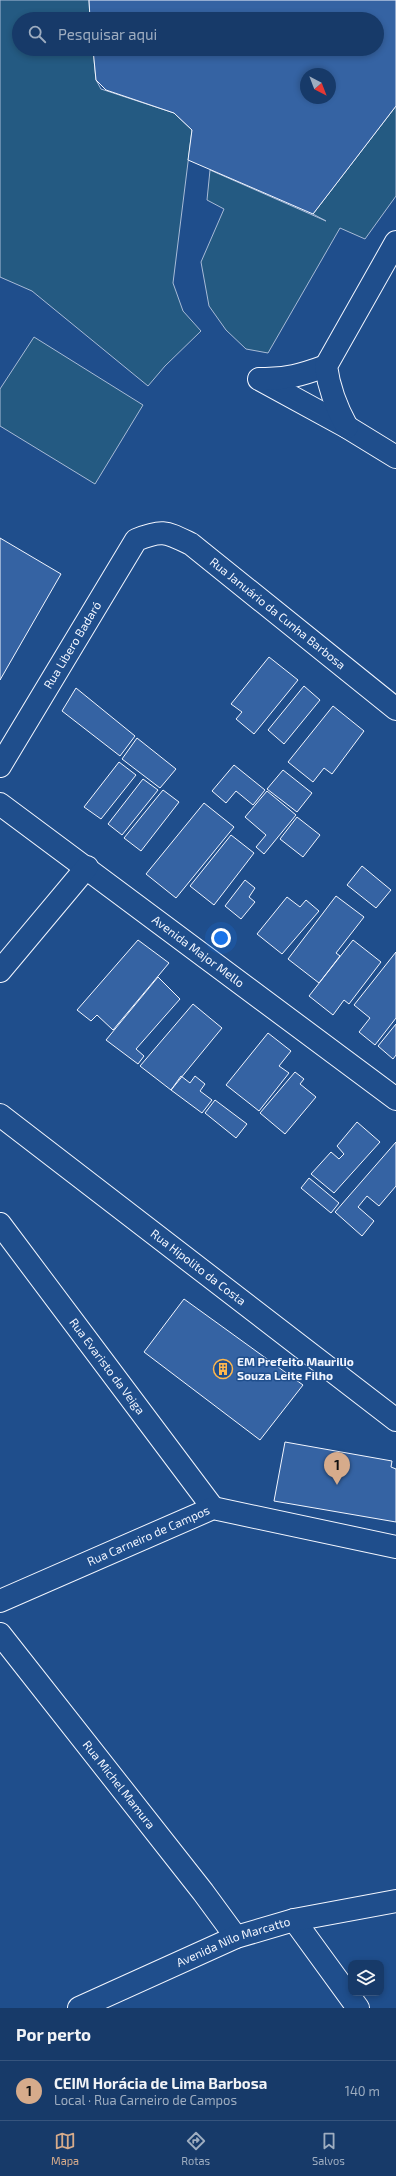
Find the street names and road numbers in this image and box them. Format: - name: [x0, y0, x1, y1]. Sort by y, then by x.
- street label: Rua Januário da Cunha Barbosa: [207, 554, 349, 672]
- street label: Rua Libero Badaró: [40, 598, 104, 691]
- street label: Avenida Major Mello: [150, 912, 248, 990]
- street label: Rua Hipolito da Costa: [148, 1226, 249, 1308]
- street label: Rua Evaristo da Veiga: [67, 1315, 148, 1417]
- street label: Rua Carneiro de Campos: [85, 1502, 211, 1568]
- street label: Rua Michel Mamura: [81, 1737, 158, 1831]
- street label: Avenida Nilo Marcatto: [174, 1913, 292, 1969]

